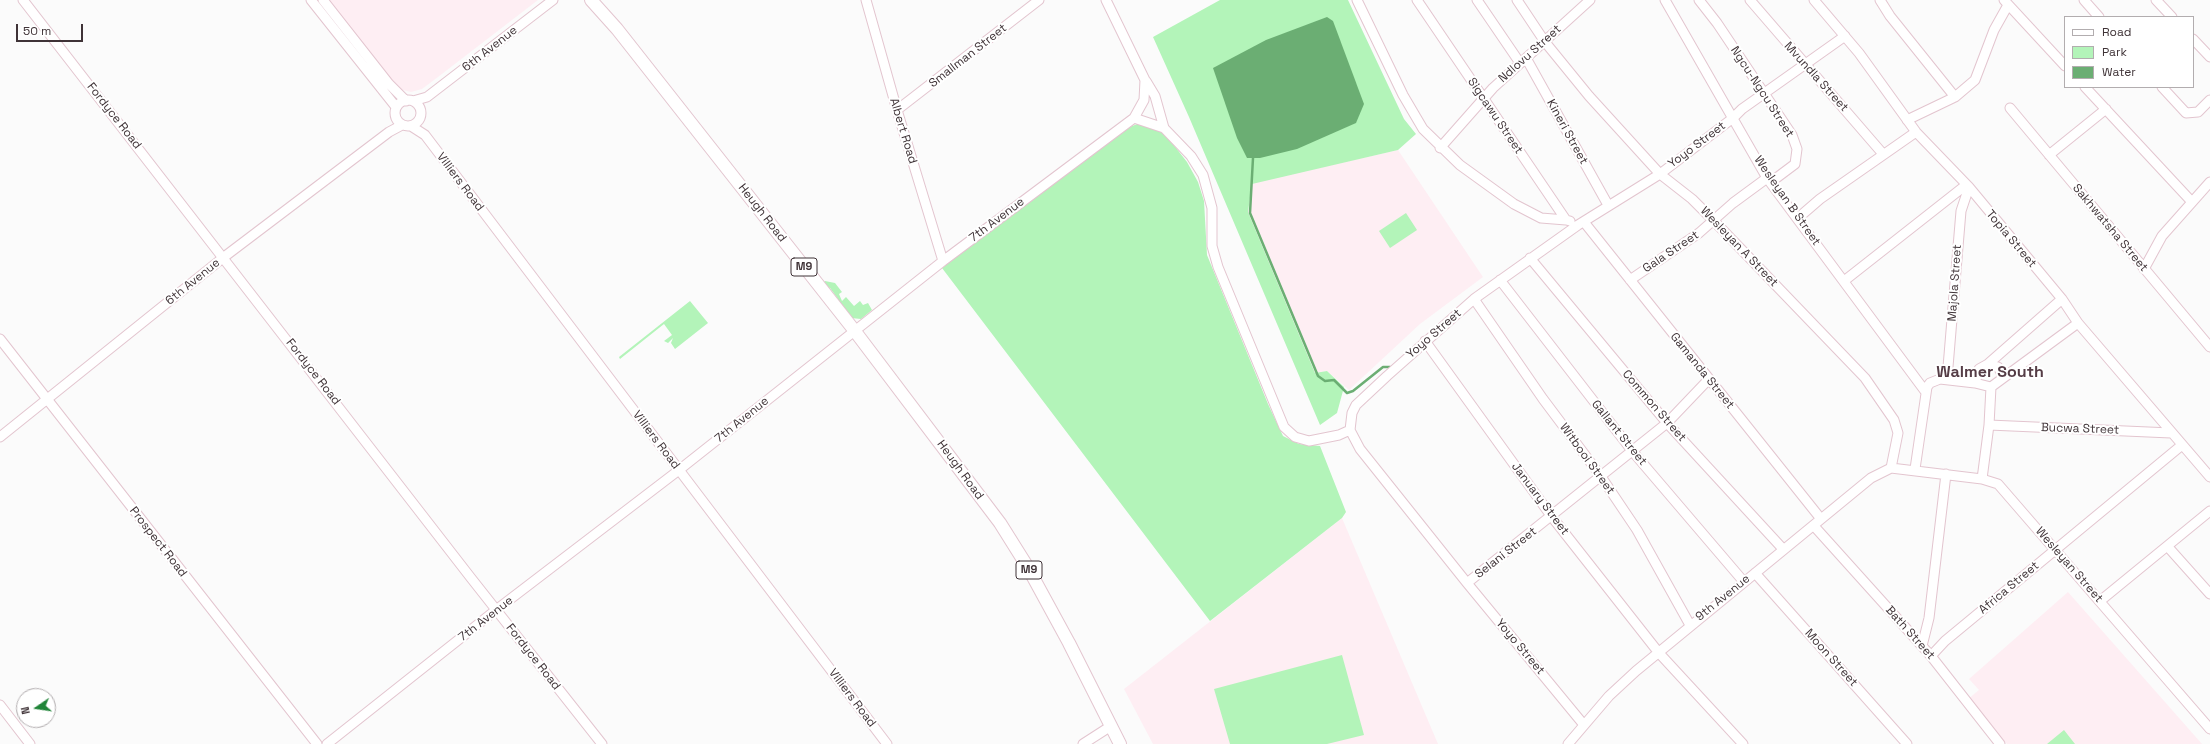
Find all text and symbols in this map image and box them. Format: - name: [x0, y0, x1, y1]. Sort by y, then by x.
- scale bar: [18, 16, 85, 42]
- legend: [2064, 16, 2194, 88]
- street label: Smallman Street: [926, 21, 1010, 91]
- street label: Ndlovu Street: [1496, 22, 1564, 86]
- text: 50 m: [23, 23, 51, 39]
- street label: 6th Avenue: [460, 23, 520, 75]
- text: Road: [2102, 24, 2131, 40]
- street label: Mvundla Street: [1781, 39, 1851, 115]
- street label: Ngcu-Ngcu Street: [1727, 44, 1797, 140]
- text: Park: [2102, 44, 2127, 60]
- text: Water: [2102, 64, 2136, 80]
- street label: Sigcawu Street: [1464, 75, 1526, 157]
- street label: Fordyce Road: [84, 80, 144, 152]
- street label: Albert Road: [886, 96, 920, 166]
- street label: Kineri Street: [1543, 97, 1591, 167]
- street label: Yoyo Street: [1665, 119, 1729, 171]
- street label: Villiers Road: [433, 150, 487, 214]
- street label: Wesleyan B Street: [1751, 153, 1823, 249]
- street label: Heugh Road: [735, 181, 789, 245]
- street label: Sakhwatsha Street: [2069, 181, 2151, 275]
- street label: 7th Avenue: [967, 195, 1027, 245]
- street label: Wesleyan A Street: [1697, 204, 1781, 290]
- street label: Topia Street: [1983, 207, 2039, 271]
- street label: Gala Street: [1640, 228, 1702, 276]
- street label: Majola Street: [1945, 244, 1965, 322]
- street label: 6th Avenue: [163, 256, 223, 308]
- road number: M9: [791, 258, 817, 276]
- street label: Yoyo Street: [1404, 306, 1464, 362]
- street label: Gamanda Street: [1667, 330, 1737, 412]
- street label: Fordyce Road: [283, 336, 343, 408]
- district label: Walmer South: [1936, 363, 2044, 383]
- street label: Common Street: [1619, 367, 1689, 445]
- street label: 7th Avenue: [712, 394, 772, 446]
- street label: Gallant Street: [1588, 397, 1650, 469]
- street label: Villiers Road: [629, 408, 683, 472]
- street label: Bucwa Street: [2041, 420, 2119, 438]
- street label: Witbooi Street: [1556, 421, 1618, 497]
- street label: Heugh Road: [934, 437, 986, 503]
- street label: January Street: [1508, 460, 1572, 538]
- street label: Prospect Road: [126, 504, 190, 580]
- street label: Selani Street: [1472, 524, 1540, 582]
- street label: Wesleyan Street: [2032, 524, 2106, 606]
- street label: Africa Street: [1976, 559, 2042, 617]
- road number: M9: [1016, 561, 1042, 579]
- street label: 9th Avenue: [1693, 572, 1753, 624]
- street label: 7th Avenue: [456, 593, 516, 645]
- street label: Bath Street: [1882, 603, 1938, 663]
- street label: Yoyo Street: [1493, 616, 1547, 678]
- street label: Fordyce Road: [503, 621, 563, 693]
- street label: Moon Street: [1801, 626, 1861, 690]
- street label: Villiers Road: [825, 666, 879, 730]
- north arrow: [16, 688, 56, 728]
- text: N: [18, 705, 33, 716]

